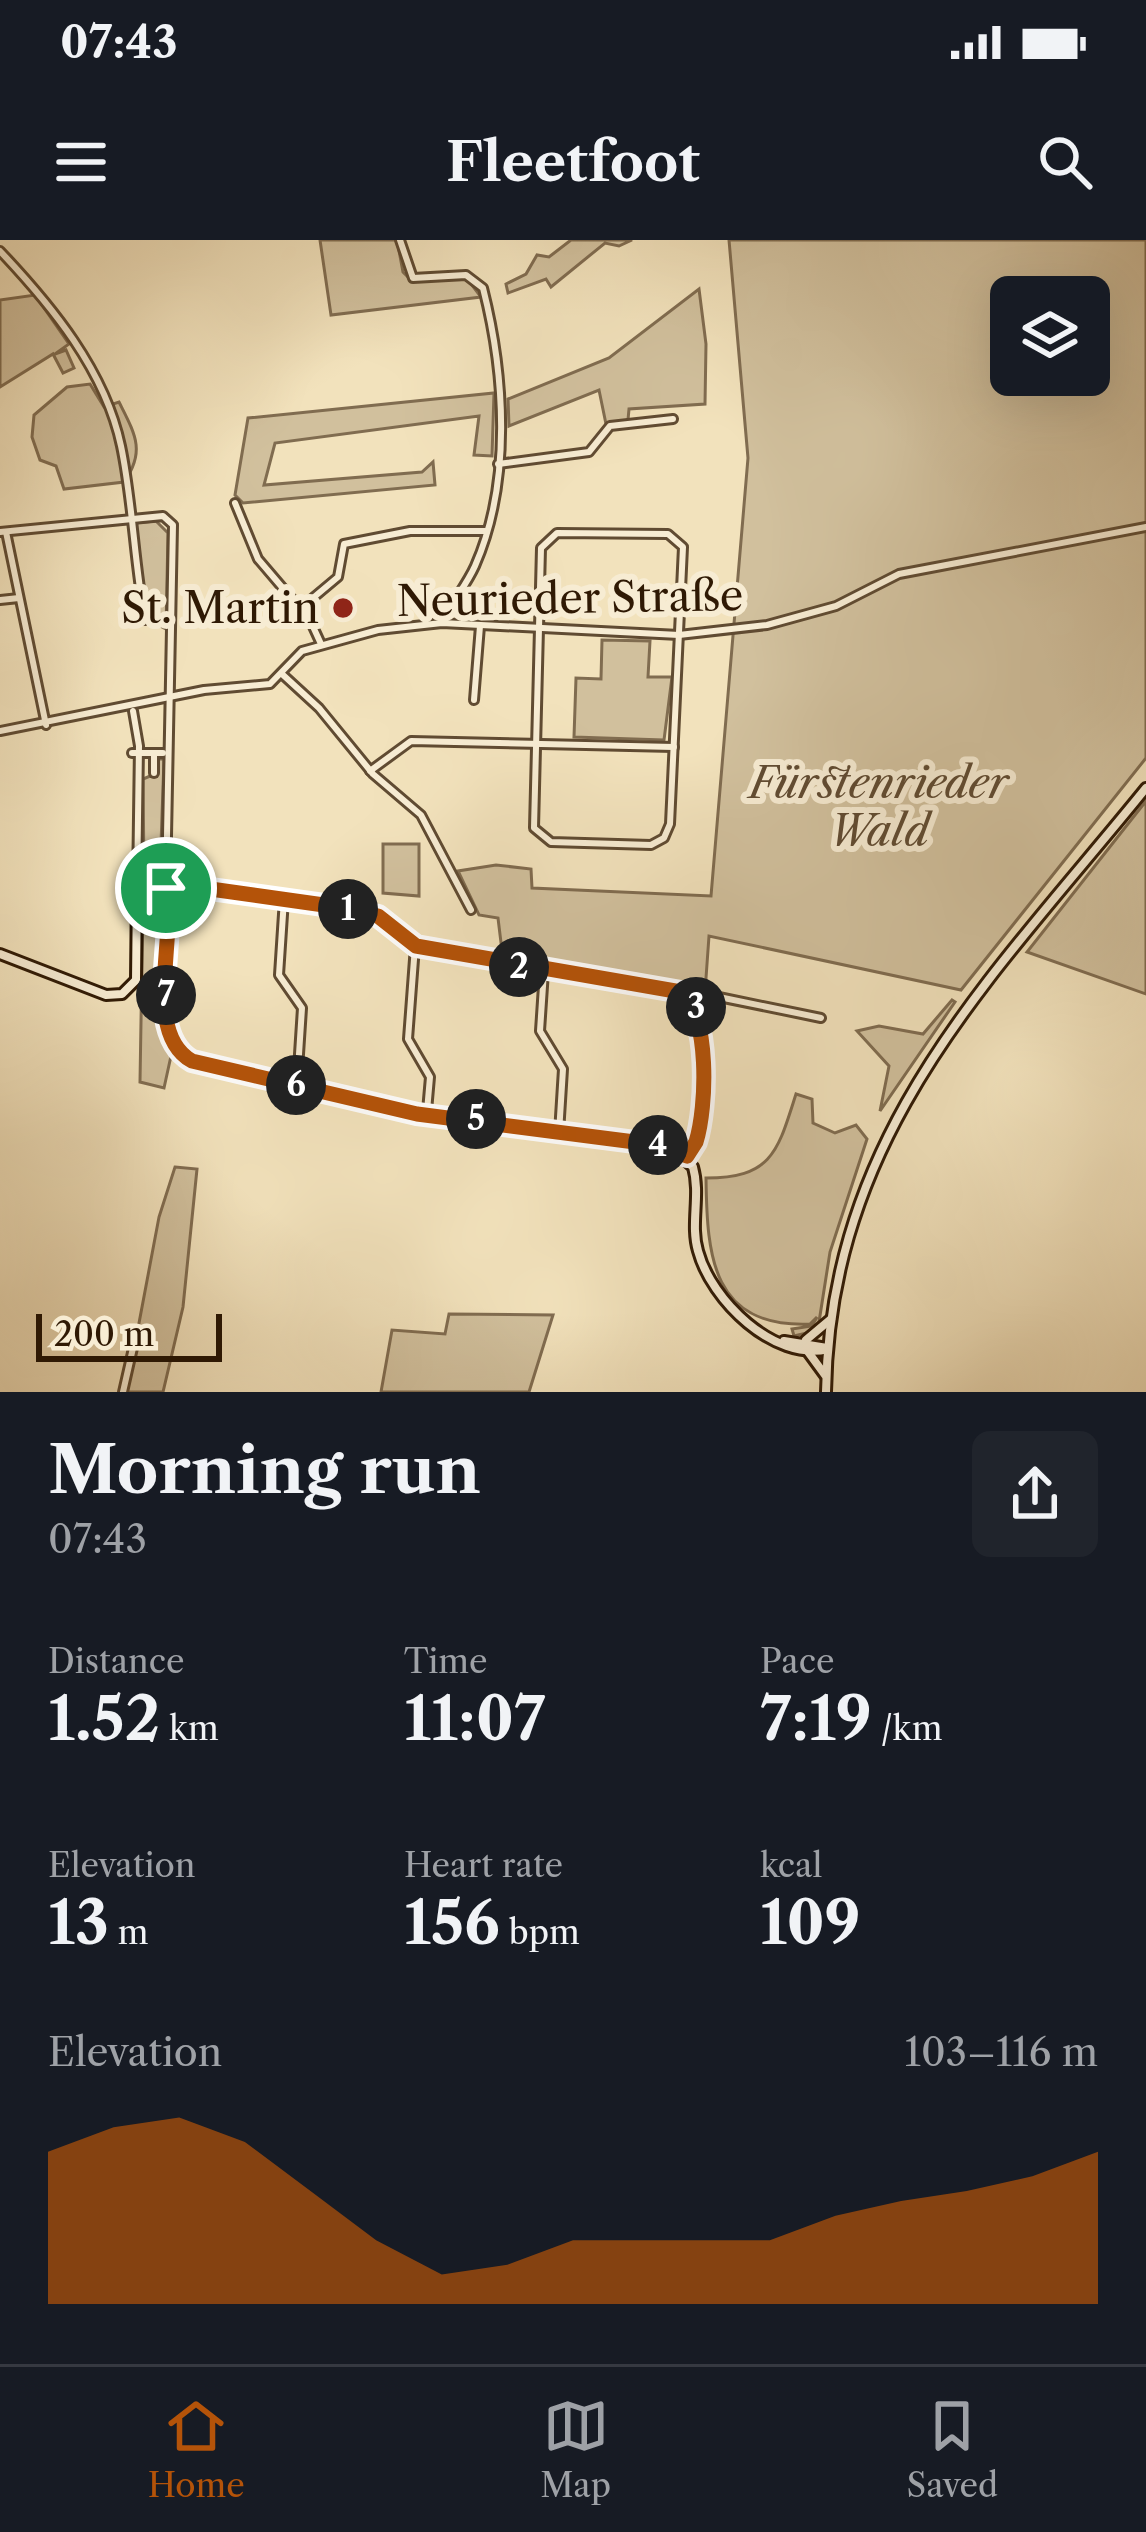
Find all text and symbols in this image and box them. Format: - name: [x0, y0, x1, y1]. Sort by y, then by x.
- text: 07:43: [60, 14, 178, 70]
- icon: menu: [48, 129, 114, 195]
- text: Fleetfoot: [446, 129, 700, 195]
- icon: search: [1032, 129, 1098, 195]
- map controls: [990, 276, 1110, 396]
- button: layers: [990, 276, 1110, 396]
- street label: Neurieder Straße: [396, 569, 744, 627]
- place label: St. Martin: [121, 582, 319, 634]
- marker: St. Martin: [330, 595, 356, 621]
- park label: Fürstenrieder Wald: [746, 757, 1011, 857]
- pin: [115, 837, 217, 939]
- icon: arrive: [133, 855, 199, 921]
- pin: 1: [318, 879, 378, 939]
- text: 1: [341, 888, 355, 929]
- pin: 2: [489, 937, 549, 997]
- text: 2: [509, 946, 529, 987]
- pin: 7: [136, 965, 196, 1025]
- text: 7: [157, 974, 175, 1015]
- pin: 3: [666, 977, 726, 1037]
- text: 3: [687, 986, 705, 1027]
- pin: 6: [266, 1055, 326, 1115]
- text: 6: [286, 1064, 306, 1105]
- pin: 5: [446, 1089, 506, 1149]
- text: 5: [467, 1098, 485, 1139]
- pin: 4: [628, 1115, 688, 1175]
- text: 4: [648, 1124, 668, 1165]
- scale bar: [36, 1308, 222, 1361]
- text: 200 m: [54, 1314, 154, 1355]
- text: Morning run: [48, 1429, 481, 1510]
- button: share: [972, 1431, 1098, 1557]
- text: 07:43: [48, 1515, 147, 1563]
- text: Distance: [48, 1641, 185, 1682]
- text: Time: [404, 1641, 487, 1682]
- text: Pace: [760, 1641, 835, 1682]
- text: 1.52: [48, 1682, 160, 1756]
- text: 11:07: [404, 1682, 545, 1756]
- text: 7:19: [760, 1682, 872, 1756]
- text: km: [160, 1708, 219, 1749]
- text: /km: [872, 1708, 942, 1749]
- text: Elevation: [48, 1845, 195, 1886]
- text: Heart rate: [404, 1845, 563, 1886]
- text: kcal: [760, 1845, 822, 1886]
- text: 13: [48, 1886, 109, 1960]
- text: 156: [404, 1886, 500, 1960]
- text: 109: [760, 1886, 860, 1960]
- text: m: [109, 1912, 148, 1953]
- text: bpm: [500, 1912, 580, 1953]
- text: Elevation: [48, 2028, 222, 2076]
- text: 103–116 m: [905, 2028, 1098, 2076]
- tab: Home: [148, 2393, 245, 2506]
- tab: Map: [540, 2393, 611, 2506]
- tab: Saved: [907, 2393, 998, 2506]

